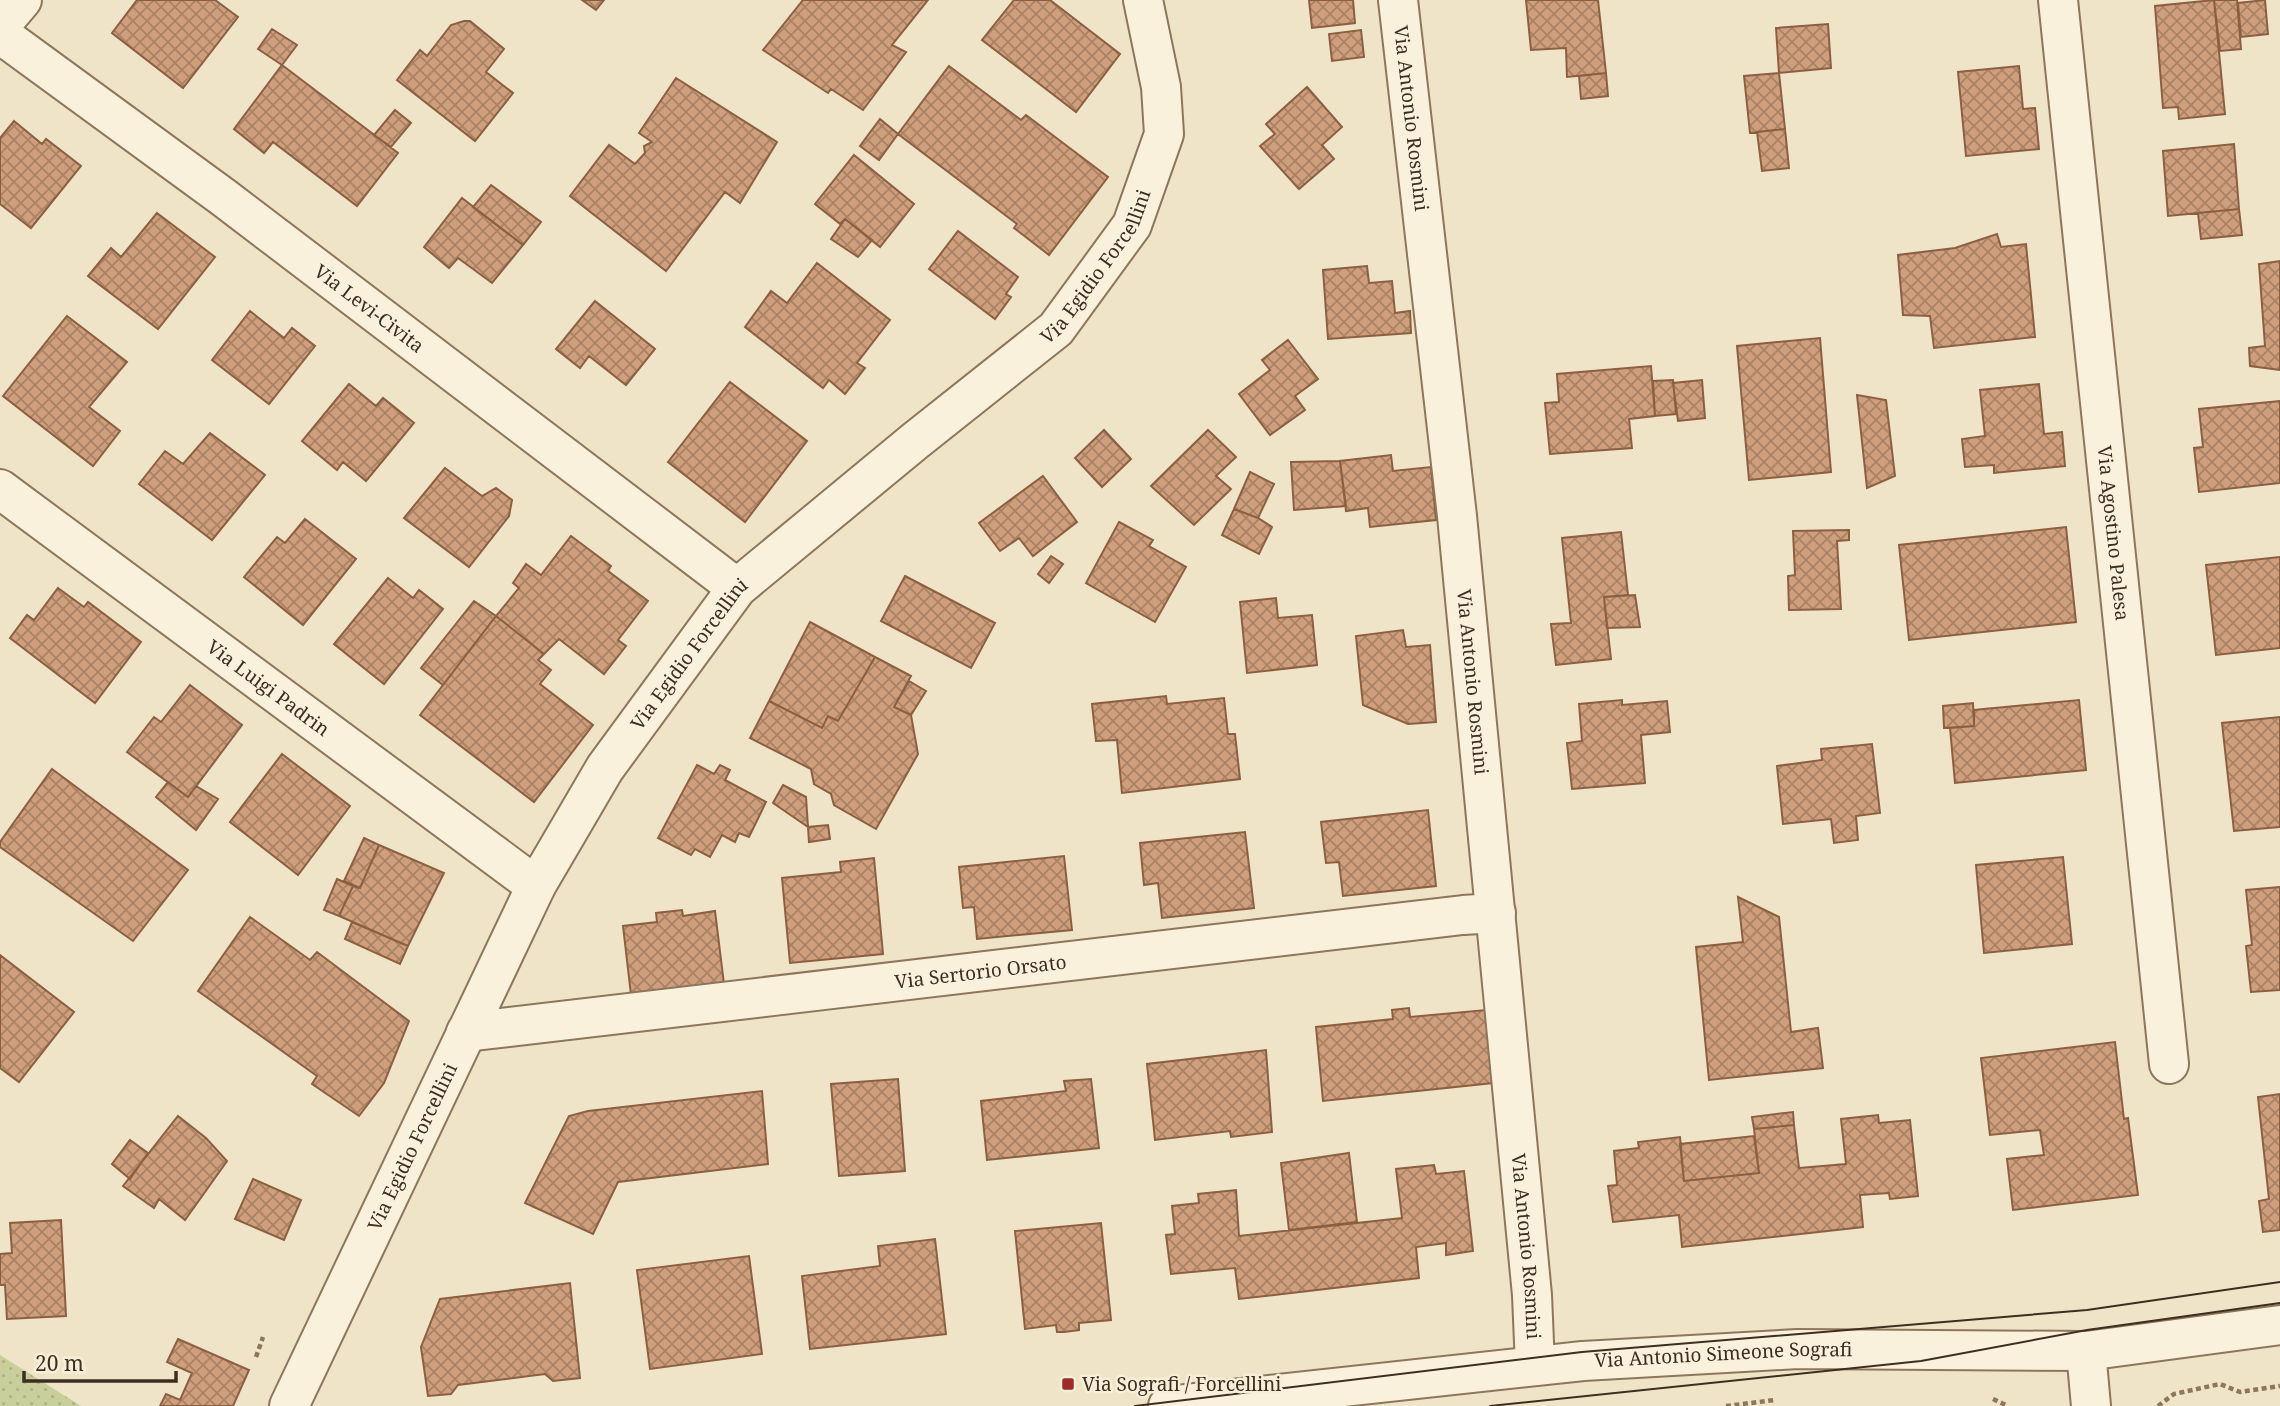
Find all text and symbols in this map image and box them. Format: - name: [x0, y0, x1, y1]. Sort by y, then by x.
- street label: Via Antonio Rosmini: [1388, 24, 1435, 212]
- street label: Via Egidio Forcellini: [1035, 186, 1157, 350]
- street label: Via Levi-Civita: [309, 258, 430, 359]
- street label: Via Agostino Palesa: [2092, 444, 2136, 622]
- street label: Via Egidio Forcellini: [624, 572, 753, 735]
- street label: Via Antonio Rosmini: [1451, 588, 1495, 776]
- street label: Via Luigi Padrin: [202, 634, 335, 742]
- street label: Via Sertorio Orsato: [893, 949, 1068, 995]
- street label: Via Egidio Forcellini: [361, 1059, 463, 1235]
- street label: Via Antonio Rosmini: [1505, 1152, 1547, 1340]
- street label: Via Antonio Simeone Sografi: [1594, 1336, 1853, 1373]
- scale bar: [24, 1340, 177, 1384]
- text: 20 m: [35, 1349, 84, 1377]
- place label: Via Sografi / Forcellini: [1082, 1371, 1281, 1397]
- marker: Via Sografi / Forcellini: [1060, 1376, 1076, 1392]

